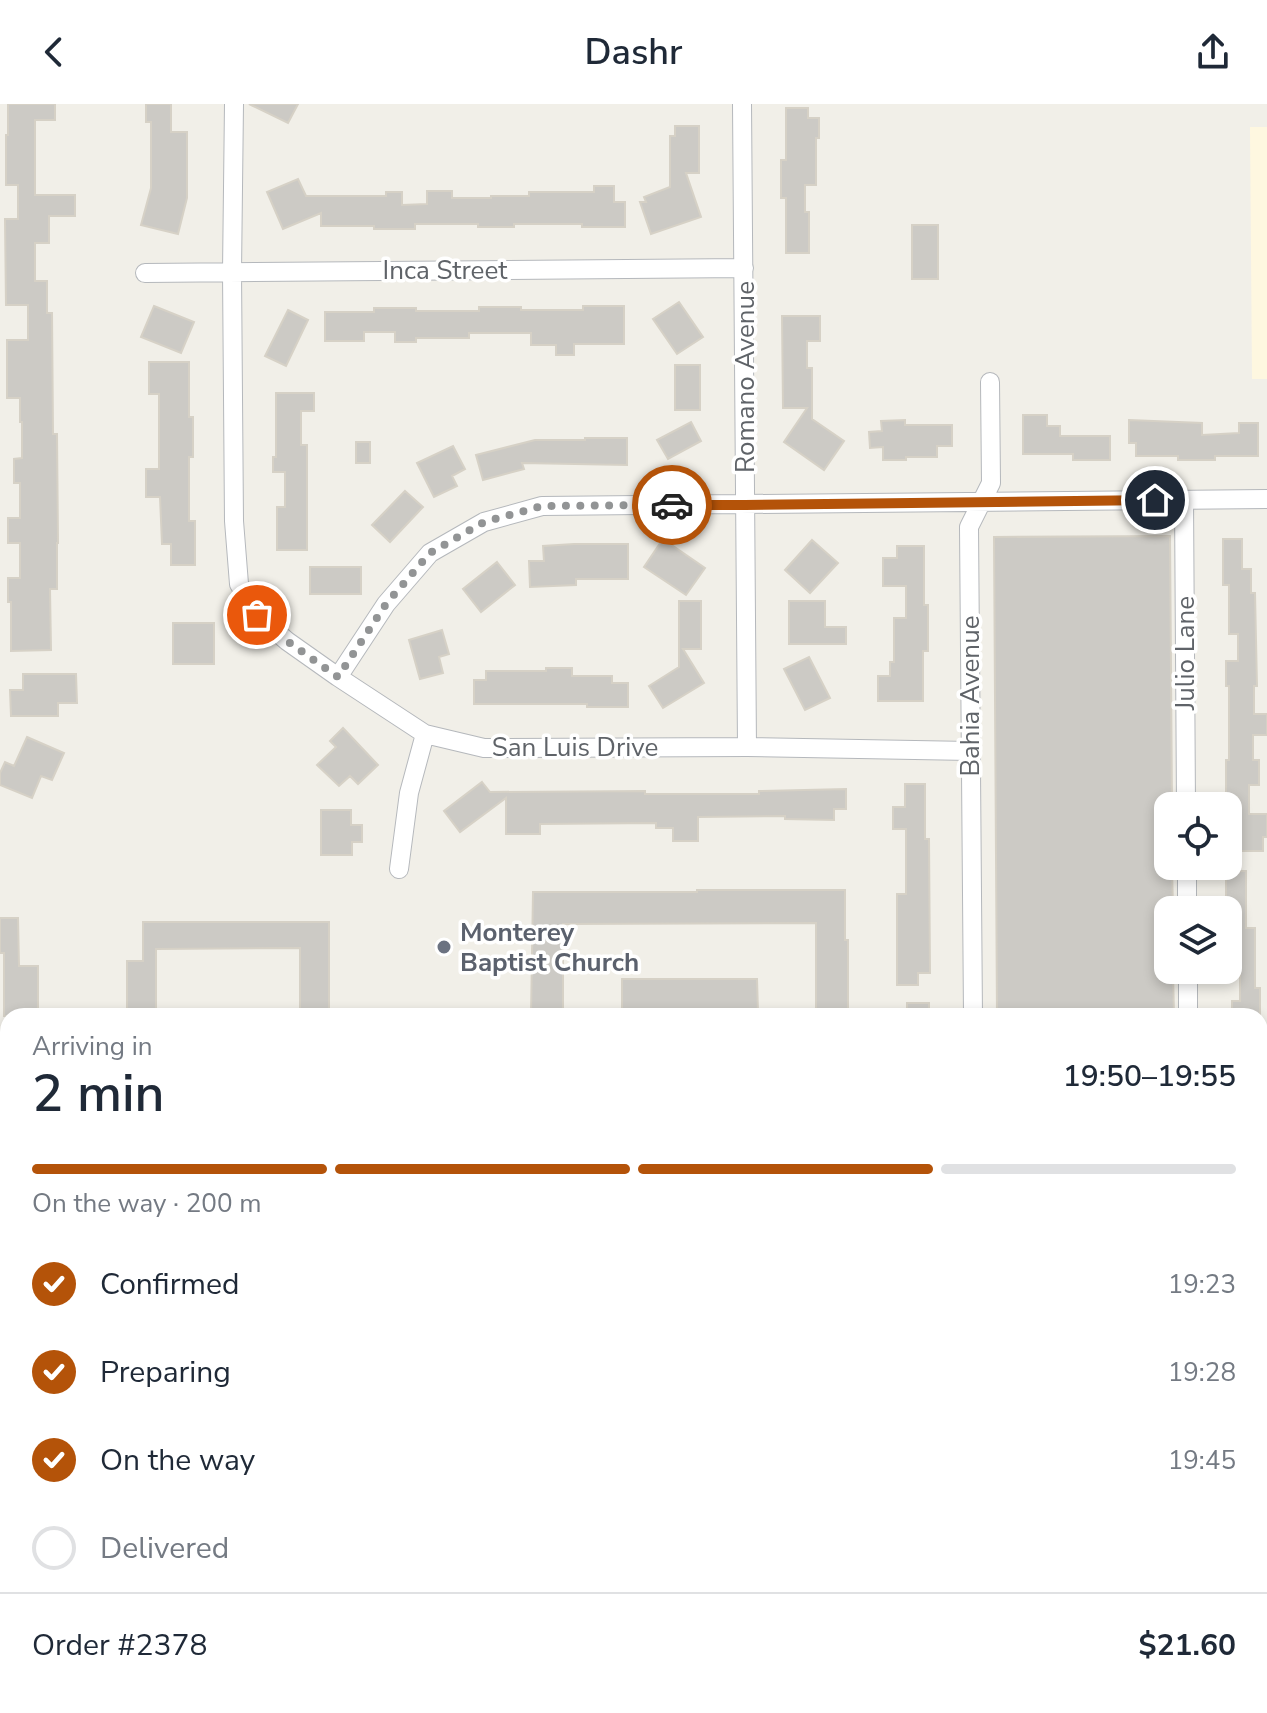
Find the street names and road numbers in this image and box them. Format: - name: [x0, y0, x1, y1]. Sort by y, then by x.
- street label: Inca Street: [383, 253, 508, 288]
- street label: Romano Avenue: [728, 281, 763, 473]
- street label: Julio Lane: [1168, 596, 1203, 711]
- street label: Bahia Avenue: [953, 615, 988, 777]
- street label: San Luis Drive: [492, 730, 658, 765]

